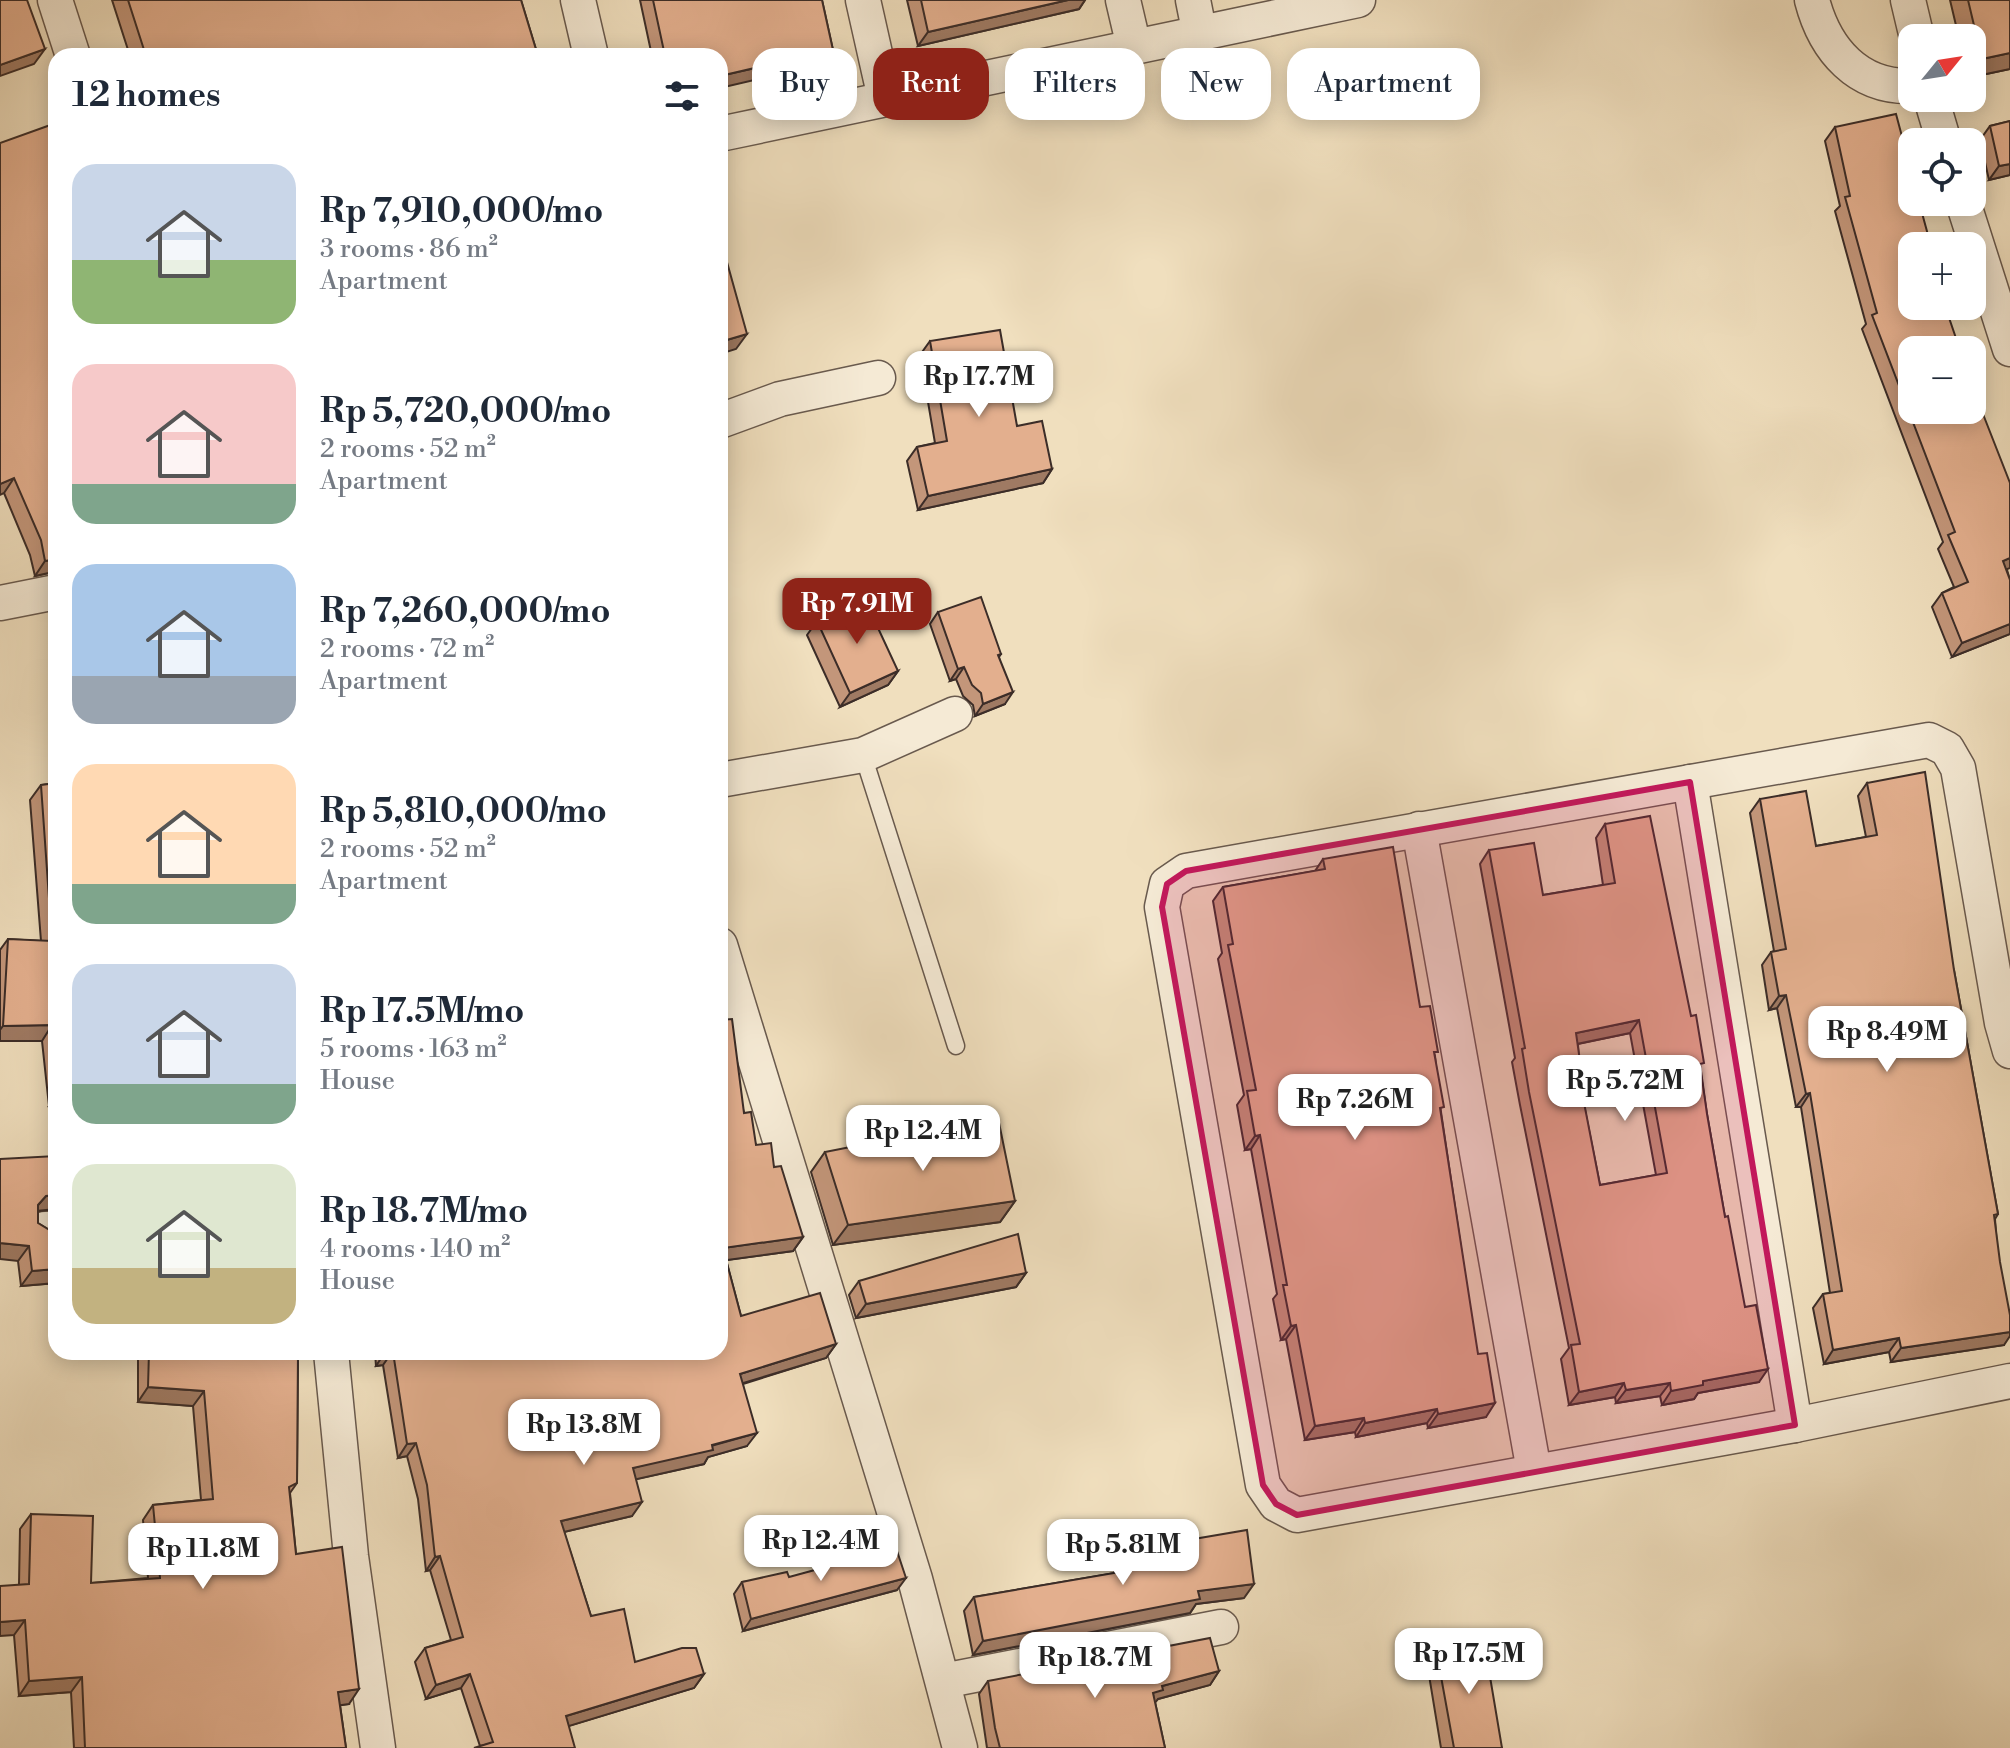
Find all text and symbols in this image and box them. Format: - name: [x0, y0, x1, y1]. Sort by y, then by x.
- north arrow: [1898, 24, 1986, 112]
- map controls: [1898, 24, 1986, 424]
- chip: Buy: [752, 48, 857, 120]
- chip: Rent: [873, 48, 989, 120]
- chip: Filters: [1005, 48, 1145, 120]
- chip: New: [1161, 48, 1271, 120]
- chip: Apartment: [1287, 48, 1480, 120]
- icon: filters: [660, 74, 704, 118]
- text: 12 homes: [72, 75, 221, 117]
- button: locate: [1898, 128, 1986, 216]
- text: Rp 7,910,000/mo: [320, 191, 603, 233]
- icon: home: [136, 196, 232, 292]
- button: +: [1898, 232, 1986, 320]
- text: 3 rooms · 86 m²: [320, 233, 498, 265]
- text: Apartment: [320, 265, 448, 297]
- button: −: [1898, 336, 1986, 424]
- pin: Rp 17.7M: [896, 351, 1062, 419]
- text: Rp 17.7M: [923, 361, 1035, 393]
- text: Rp 5,720,000/mo: [320, 391, 611, 433]
- icon: home: [136, 396, 232, 492]
- text: 2 rooms · 52 m²: [320, 433, 496, 465]
- text: Apartment: [320, 465, 448, 497]
- pin: Rp 7.91M: [774, 578, 940, 646]
- text: Rp 7.91M: [800, 588, 914, 620]
- text: Rp 7,260,000/mo: [320, 591, 611, 633]
- icon: home: [136, 596, 232, 692]
- text: 2 rooms · 72 m²: [320, 633, 494, 665]
- text: Apartment: [320, 665, 448, 697]
- text: Rp 5,810,000/mo: [320, 791, 607, 833]
- icon: home: [136, 796, 232, 892]
- text: 2 rooms · 52 m²: [320, 833, 496, 865]
- text: Apartment: [320, 865, 448, 897]
- text: Rp 17.5M/mo: [320, 991, 524, 1033]
- icon: home: [136, 996, 232, 1092]
- pin: Rp 8.49M: [1804, 1006, 1970, 1074]
- text: Rp 8.49M: [1826, 1016, 1948, 1048]
- text: 5 rooms · 163 m²: [320, 1033, 507, 1065]
- pin: Rp 5.72M: [1542, 1055, 1708, 1123]
- text: House: [320, 1065, 395, 1097]
- text: Rp 5.72M: [1566, 1065, 1684, 1097]
- pin: Rp 7.26M: [1272, 1074, 1438, 1142]
- text: Rp 7.26M: [1296, 1084, 1414, 1116]
- pin: Rp 12.4M: [840, 1105, 1006, 1173]
- text: Rp 12.4M: [864, 1115, 982, 1147]
- text: Rp 18.7M/mo: [320, 1191, 528, 1233]
- icon: home: [136, 1196, 232, 1292]
- text: 4 rooms · 140 m²: [320, 1233, 510, 1265]
- text: House: [320, 1265, 395, 1297]
- pin: Rp 13.8M: [501, 1399, 667, 1467]
- text: Rp 13.8M: [526, 1409, 642, 1441]
- pin: Rp 12.4M: [738, 1515, 904, 1583]
- pin: Rp 5.81M: [1040, 1519, 1206, 1587]
- pin: Rp 11.8M: [120, 1523, 286, 1591]
- text: Rp 12.4M: [762, 1525, 880, 1557]
- text: Rp 5.81M: [1065, 1529, 1181, 1561]
- text: Rp 11.8M: [146, 1533, 260, 1565]
- pin: Rp 17.5M: [1386, 1628, 1552, 1696]
- pin: Rp 18.7M: [1012, 1632, 1178, 1700]
- text: Rp 17.5M: [1413, 1638, 1525, 1670]
- text: Rp 18.7M: [1037, 1642, 1153, 1674]

